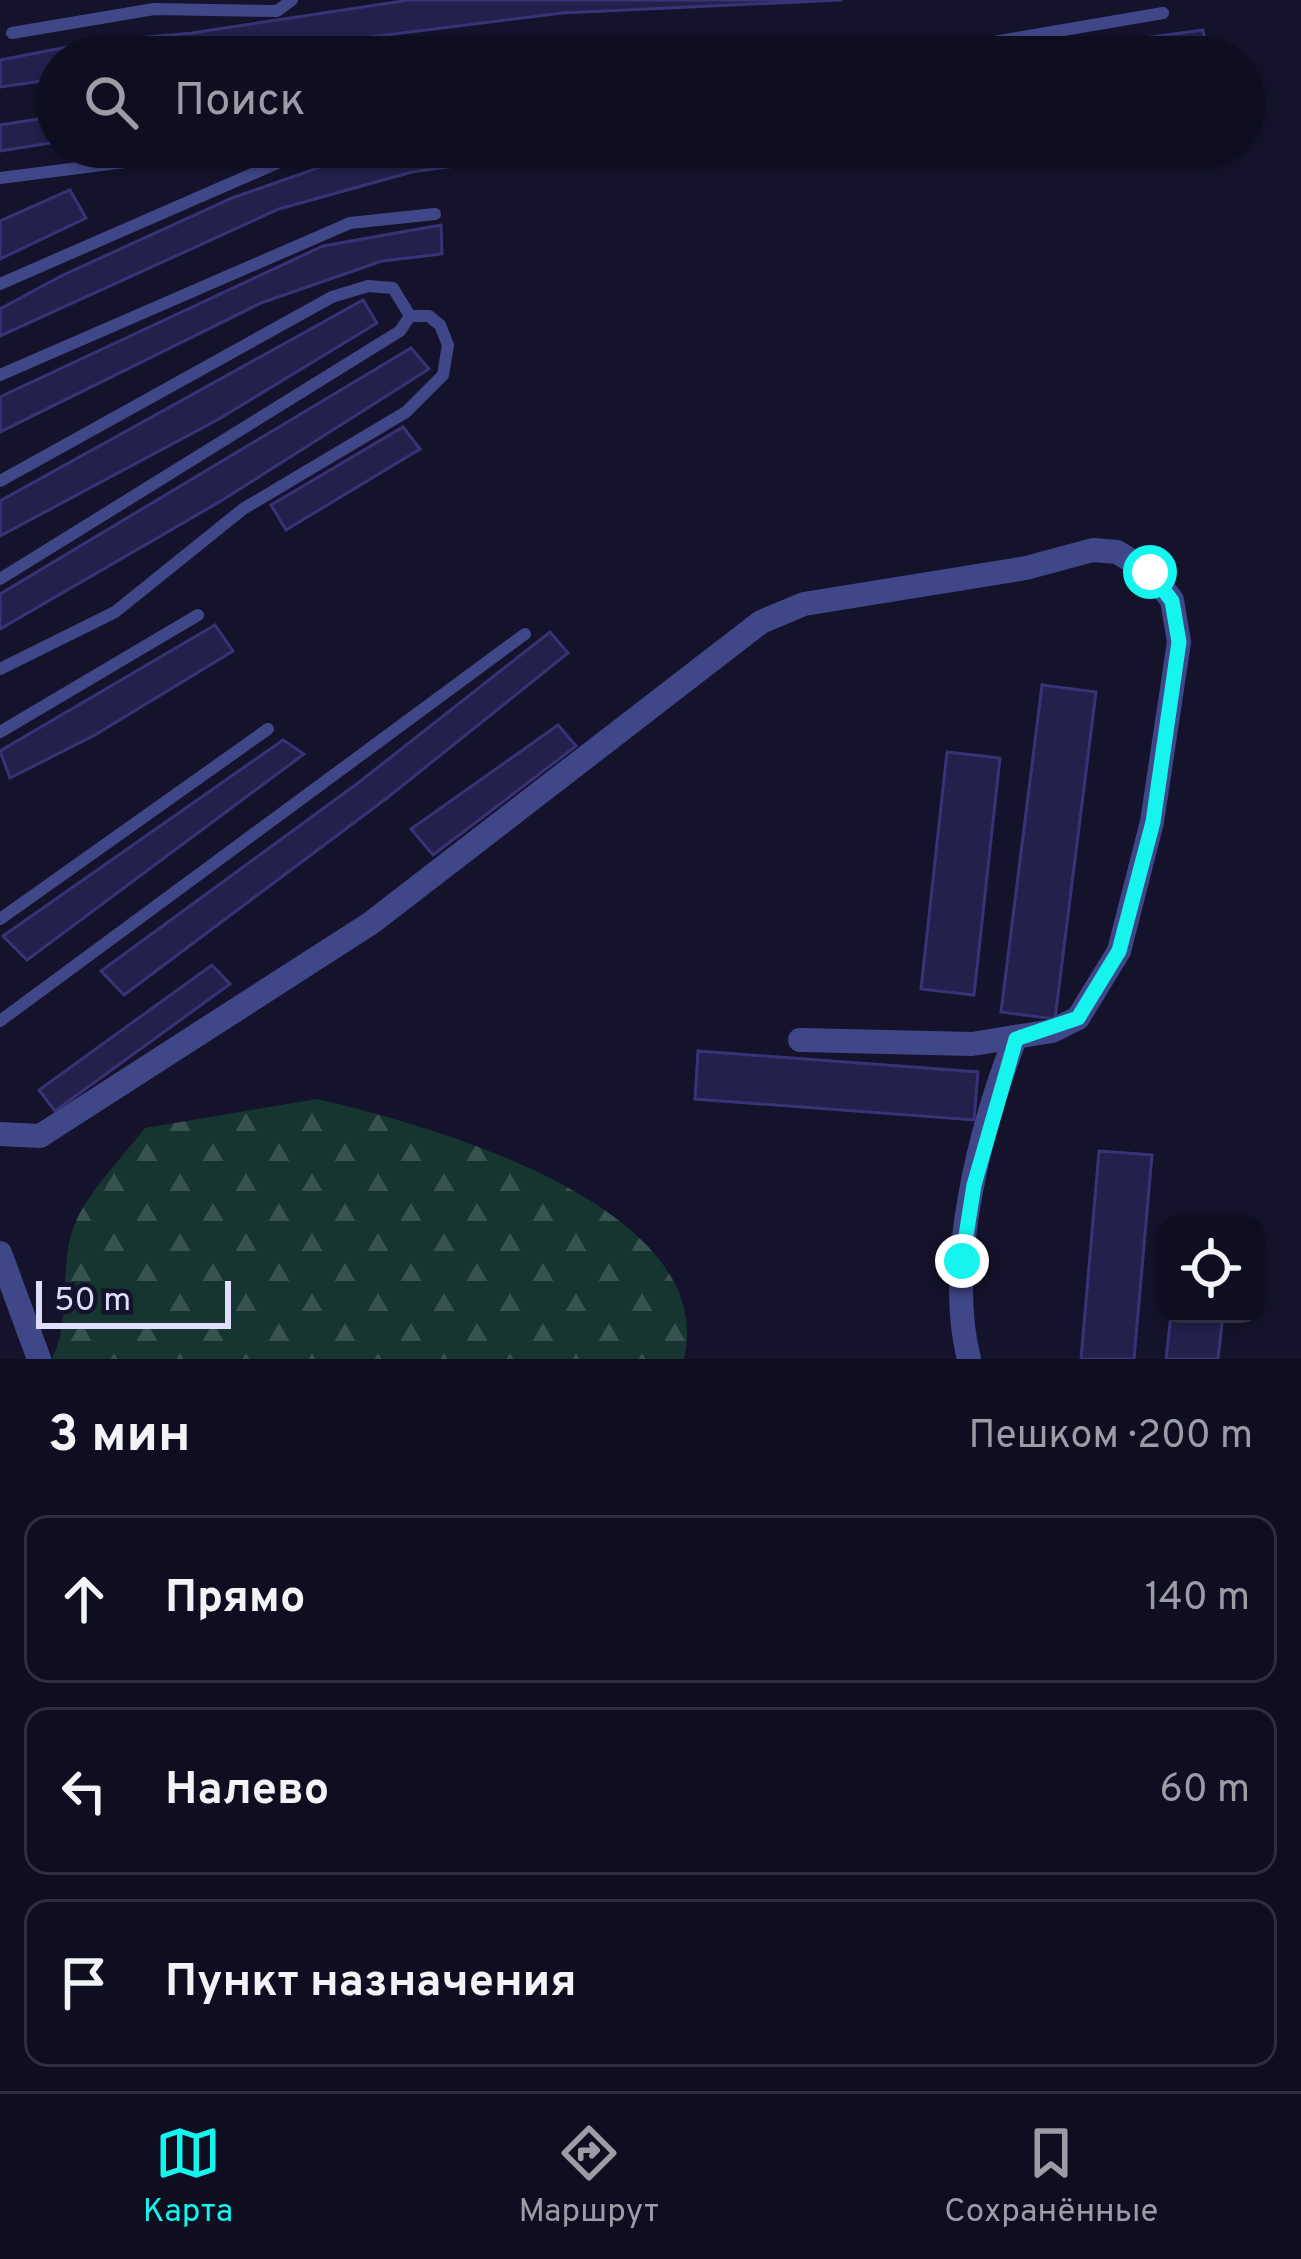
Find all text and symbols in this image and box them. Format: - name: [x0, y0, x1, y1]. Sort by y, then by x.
- search box: [36, 36, 1265, 168]
- icon: search: [78, 69, 144, 135]
- text: Поиск: [174, 74, 305, 131]
- route start: [1123, 545, 1177, 599]
- map controls: [1157, 1215, 1265, 1323]
- button: locate: [1157, 1215, 1265, 1323]
- route end: [935, 1234, 989, 1288]
- scale bar: [36, 1275, 231, 1328]
- text: 50 m: [54, 1281, 131, 1323]
- text: 3 мин: [48, 1405, 191, 1470]
- text: Пешком · 200 m: [969, 1413, 1253, 1462]
- icon: ahead: [51, 1566, 117, 1632]
- text: Прямо: [165, 1571, 306, 1628]
- text: 140 m: [1145, 1575, 1250, 1624]
- icon: left: [51, 1758, 117, 1824]
- text: Налево: [165, 1763, 329, 1820]
- text: 60 m: [1159, 1767, 1250, 1816]
- icon: arrive: [51, 1950, 117, 2016]
- text: Пункт назначения: [165, 1955, 577, 2012]
- tab: Карта: [143, 2120, 233, 2234]
- tab: Маршрут: [518, 2120, 659, 2234]
- tab: Сохранённые: [944, 2120, 1158, 2234]

